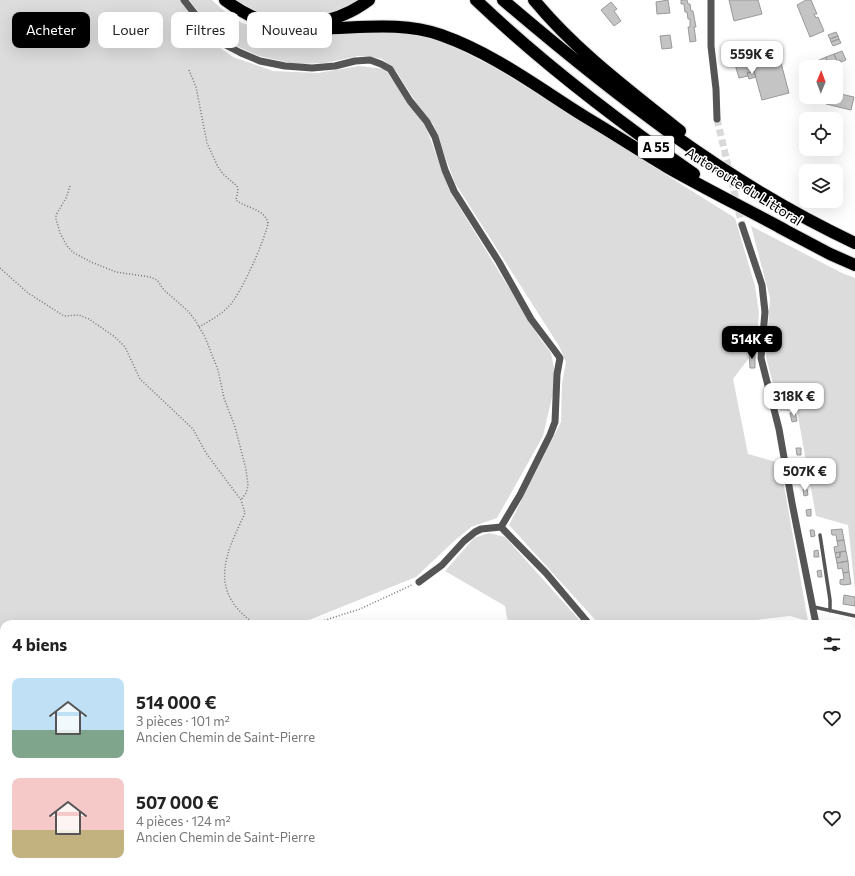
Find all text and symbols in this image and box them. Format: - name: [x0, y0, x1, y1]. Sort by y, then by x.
- chip: Acheter: [12, 12, 90, 48]
- chip: Louer: [98, 12, 163, 48]
- chip: Filtres: [171, 12, 239, 48]
- chip: Nouveau: [247, 12, 332, 48]
- pin: 559K €: [719, 41, 785, 75]
- text: 559K €: [730, 46, 774, 62]
- north arrow: [799, 60, 843, 104]
- map controls: [799, 60, 843, 208]
- button: locate: [799, 112, 843, 156]
- road number: A 55: [638, 136, 674, 158]
- street label: Autoroute du Littoral: [682, 143, 806, 229]
- button: layers: [799, 164, 843, 208]
- pin: 514K €: [719, 326, 785, 360]
- text: 514K €: [731, 331, 773, 347]
- pin: 318K €: [761, 383, 827, 417]
- text: 318K €: [773, 388, 815, 404]
- pin: 507K €: [772, 458, 838, 492]
- text: 507K €: [783, 463, 827, 479]
- icon: filters: [821, 633, 843, 655]
- text: 4 biens: [12, 634, 67, 655]
- text: 514 000 €: [136, 692, 216, 713]
- icon: home: [44, 694, 92, 742]
- icon: heart: [821, 707, 843, 729]
- text: 3 pièces · 101 m²: [136, 713, 230, 729]
- text: Ancien Chemin de Saint-Pierre: [136, 729, 315, 745]
- text: 507 000 €: [136, 792, 219, 813]
- icon: home: [44, 794, 92, 842]
- icon: heart: [821, 807, 843, 829]
- text: 4 pièces · 124 m²: [136, 813, 231, 829]
- text: Ancien Chemin de Saint-Pierre: [136, 829, 315, 845]

